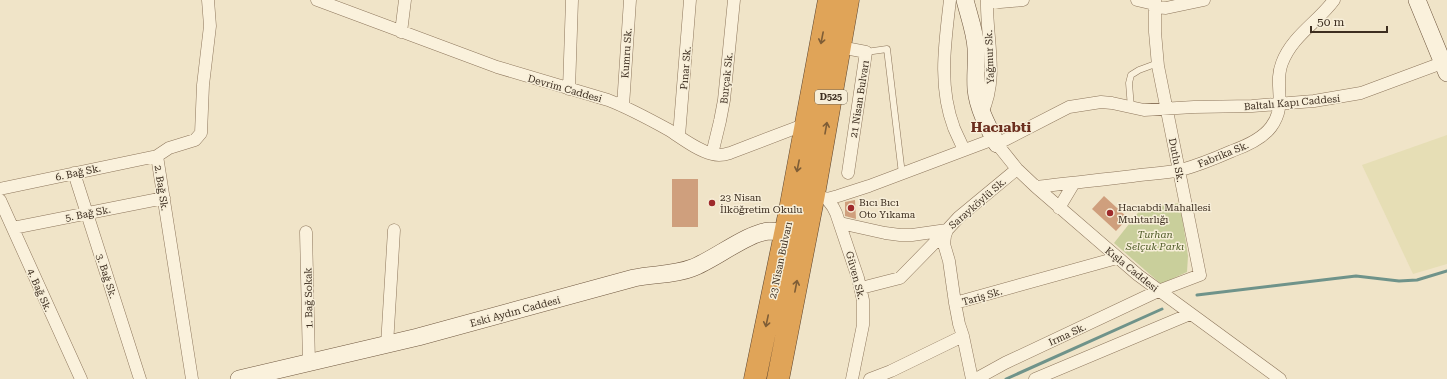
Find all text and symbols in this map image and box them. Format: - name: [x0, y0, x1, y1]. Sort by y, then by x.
- scale bar: [1311, 8, 1387, 34]
- text: 50 m: [1317, 15, 1344, 29]
- street label: Kumru Sk.: [619, 28, 634, 79]
- street label: Yağmur Sk.: [983, 30, 996, 84]
- one-way arrow: [818, 31, 826, 44]
- street label: Pınar Sk.: [678, 46, 693, 90]
- street label: Burçak Sk.: [718, 52, 735, 104]
- street label: 21 Nisan Bulvarı: [848, 60, 871, 139]
- street label: Devrim Caddesi: [527, 73, 603, 104]
- road number: D525: [815, 90, 847, 104]
- street label: Baltalı Kapı Caddesi: [1243, 93, 1341, 112]
- district label: Hacıabti: [971, 119, 1032, 135]
- one-way arrow: [822, 122, 830, 135]
- street label: Dutlu Sk.: [1167, 137, 1186, 183]
- street label: Fabrika Sk.: [1196, 139, 1250, 170]
- one-way arrow: [794, 159, 802, 172]
- street label: 6. Bağ Sk.: [54, 162, 102, 183]
- street label: 2. Bağ Sk.: [152, 164, 171, 212]
- street label: Sarayköylü Sk.: [947, 176, 1008, 231]
- place label: 23 Nisan İlköğretim Okulu: [720, 192, 803, 215]
- place label: Bıcı Bıcı Oto Yıkama: [859, 197, 916, 220]
- marker: 23 Nisan İlköğretim Okulu: [707, 198, 717, 208]
- place label: Hacıabdi Mahallesi Muhtarlığı: [1118, 202, 1211, 225]
- marker: Bıcı Bıcı Oto Yıkama: [846, 203, 856, 213]
- street label: 5. Bağ Sk.: [64, 204, 112, 223]
- marker: Hacıabdi Mahallesi Muhtarlığı: [1105, 208, 1115, 218]
- street label: 23 Nisan Bulvarı: [767, 221, 794, 300]
- park label: Turhan Selçuk Parkı: [1125, 229, 1184, 252]
- street label: Kışla Caddesi: [1103, 245, 1160, 294]
- street label: Güven Sk.: [844, 250, 867, 300]
- street label: 3. Bağ Sk.: [94, 253, 119, 300]
- street label: 4. Bağ Sk.: [25, 267, 54, 314]
- street label: 1. Bağ Sokak: [302, 267, 315, 329]
- one-way arrow: [792, 280, 800, 293]
- street label: Tariş Sk.: [961, 286, 1003, 307]
- street label: Eski Aydın Caddesi: [469, 294, 561, 329]
- one-way arrow: [762, 314, 770, 327]
- street label: Irma Sk.: [1047, 321, 1088, 348]

